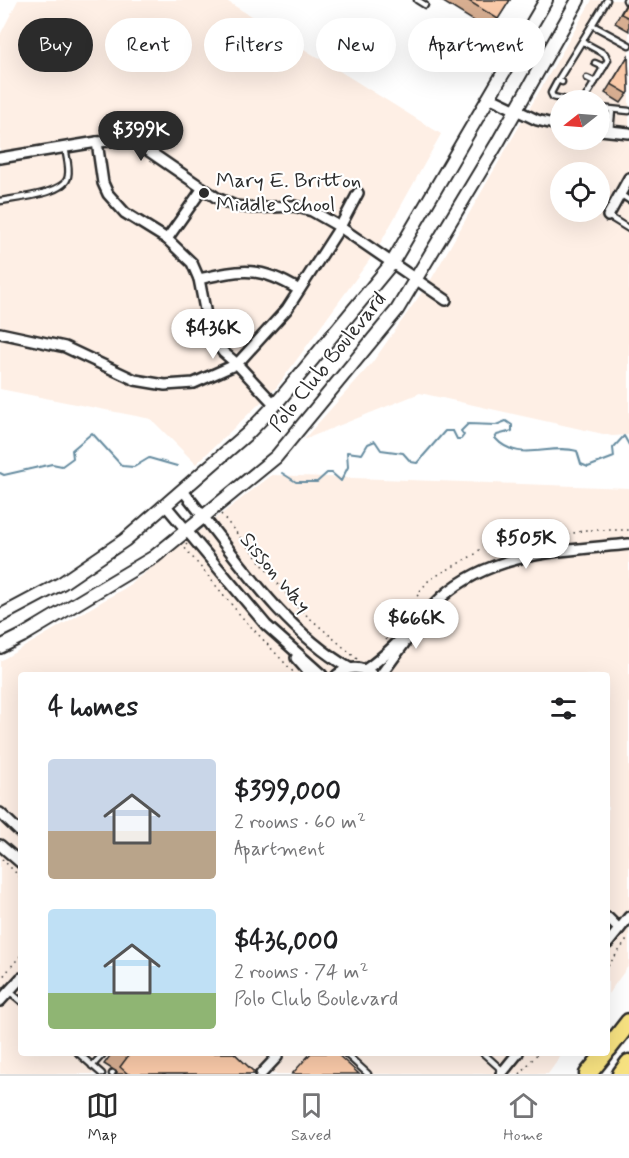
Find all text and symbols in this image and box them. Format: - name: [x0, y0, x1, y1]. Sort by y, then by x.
- chip: Buy: [18, 18, 93, 72]
- chip: Rent: [105, 18, 192, 72]
- chip: Filters: [204, 18, 304, 72]
- chip: New: [316, 18, 396, 72]
- chip: Apartment: [408, 18, 545, 72]
- north arrow: [550, 90, 610, 150]
- map controls: [550, 90, 610, 222]
- pin: $399K: [99, 111, 183, 162]
- text: $399K: [112, 117, 170, 144]
- button: locate: [550, 162, 610, 222]
- place label: Mary E. Britton Middle School: [216, 167, 361, 219]
- marker: Mary E. Britton Middle School: [197, 186, 211, 200]
- street label: Polo Club Boulevard: [263, 286, 393, 438]
- pin: $436K: [171, 309, 255, 360]
- text: $436K: [185, 315, 241, 342]
- pin: $505K: [484, 519, 568, 570]
- text: $505K: [496, 525, 556, 552]
- street label: Sisson Way: [233, 527, 317, 619]
- pin: $666K: [374, 599, 458, 650]
- text: $666K: [388, 605, 444, 632]
- text: 4 homes: [48, 691, 138, 725]
- icon: filters: [547, 692, 580, 725]
- text: $399,000: [234, 775, 341, 809]
- icon: home: [96, 783, 168, 855]
- text: 2 rooms · 60 m²: [234, 809, 366, 836]
- text: Apartment: [234, 836, 325, 863]
- text: $436,000: [234, 925, 338, 959]
- icon: home: [96, 933, 168, 1005]
- text: 2 rooms · 74 m²: [234, 959, 368, 986]
- text: Polo Club Boulevard: [234, 986, 398, 1013]
- tab: Map: [86, 1089, 119, 1146]
- tab: Saved: [291, 1089, 331, 1146]
- tab: Home: [503, 1089, 543, 1146]

